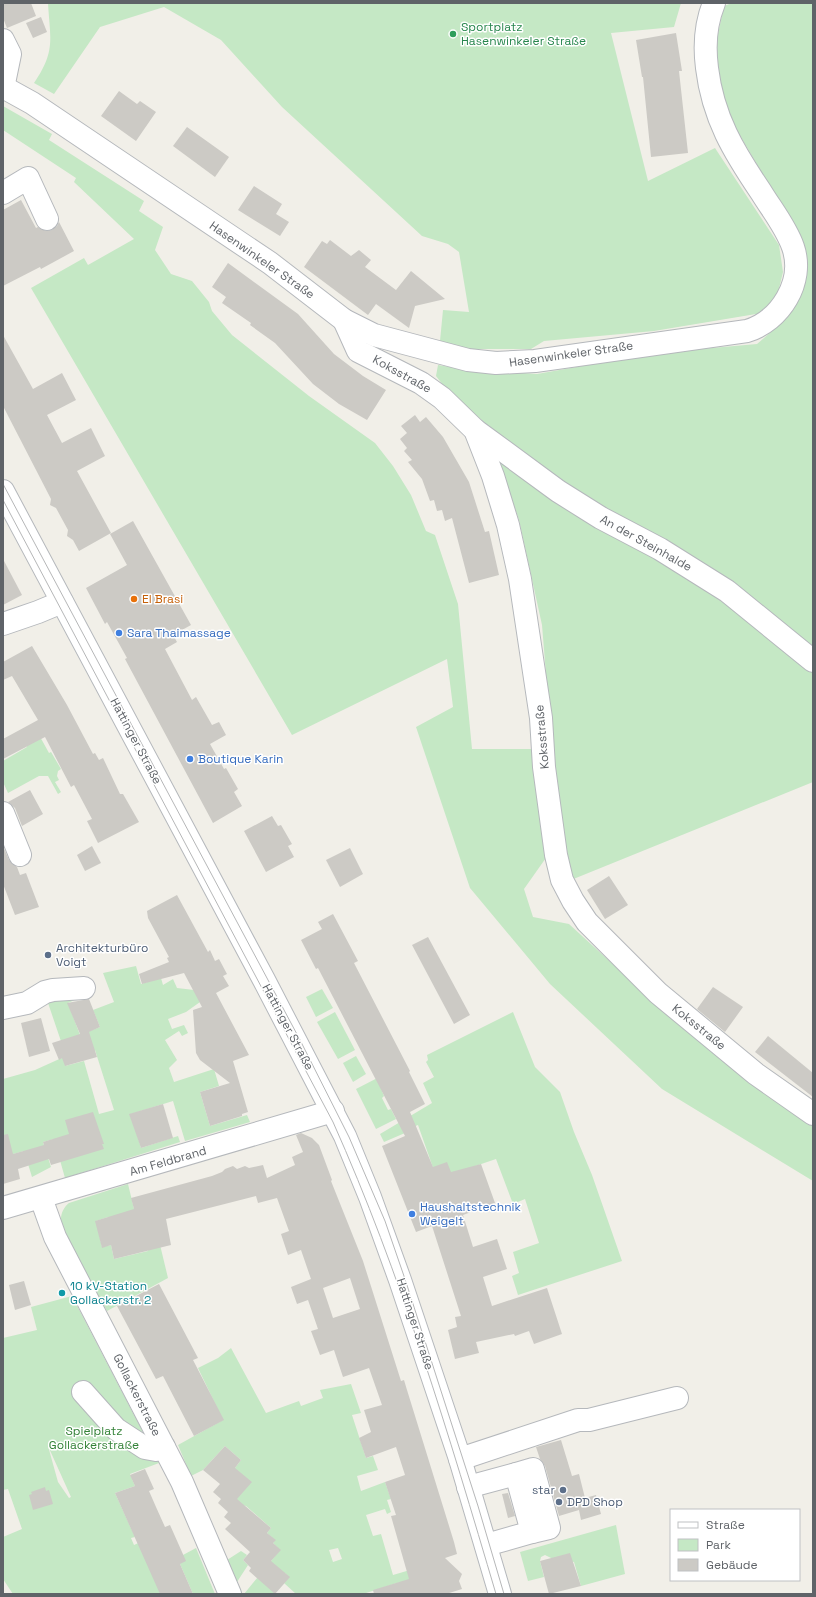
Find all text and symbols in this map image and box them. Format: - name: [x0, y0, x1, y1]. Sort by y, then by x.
- place label: Sportplatz Hasenwinkeler Straße: [461, 19, 586, 49]
- marker: Sportplatz Hasenwinkeler Straße: [448, 29, 458, 39]
- street label: Hasenwinkeler Straße: [206, 218, 318, 302]
- street label: Hasenwinkeler Straße: [508, 337, 634, 371]
- street label: Koksstraße: [370, 351, 434, 397]
- street label: An der Steinhalde: [597, 511, 695, 575]
- place label: El Brasi: [142, 591, 183, 607]
- marker: El Brasi: [129, 594, 139, 604]
- place label: Sara Thaimassage: [127, 625, 231, 641]
- marker: Sara Thaimassage: [114, 628, 124, 638]
- street label: Hattinger Straße: [106, 695, 166, 787]
- street label: Koksstraße: [531, 704, 553, 770]
- place label: Boutique Karin: [198, 751, 283, 767]
- marker: Boutique Karin: [185, 754, 195, 764]
- place label: Architekturbüro Voigt: [56, 940, 148, 970]
- marker: Architekturbüro Voigt: [43, 950, 53, 960]
- street label: Hattinger Straße: [258, 981, 318, 1073]
- street label: Koksstraße: [669, 1000, 729, 1054]
- street label: Am Feldbrand: [128, 1142, 208, 1180]
- place label: Haushaltstechnik Weigelt: [420, 1199, 521, 1229]
- marker: Haushaltstechnik Weigelt: [407, 1209, 417, 1219]
- street label: Hattinger Straße: [393, 1276, 437, 1372]
- place label: 10 kV-Station Gollackerstr. 2: [70, 1278, 151, 1308]
- marker: 10 kV-Station Gollackerstr. 2: [57, 1288, 67, 1298]
- street label: Gollackerstraße: [109, 1351, 165, 1439]
- park label: Spielplatz Gollackerstraße: [49, 1423, 139, 1453]
- place label: star: [532, 1482, 555, 1498]
- marker: star: [558, 1485, 568, 1495]
- place label: DPD Shop: [567, 1494, 623, 1510]
- marker: DPD Shop: [554, 1497, 564, 1507]
- legend: [670, 1509, 800, 1581]
- text: Straße: [706, 1517, 745, 1533]
- text: Park: [706, 1537, 731, 1553]
- text: Gebäude: [706, 1557, 758, 1573]

